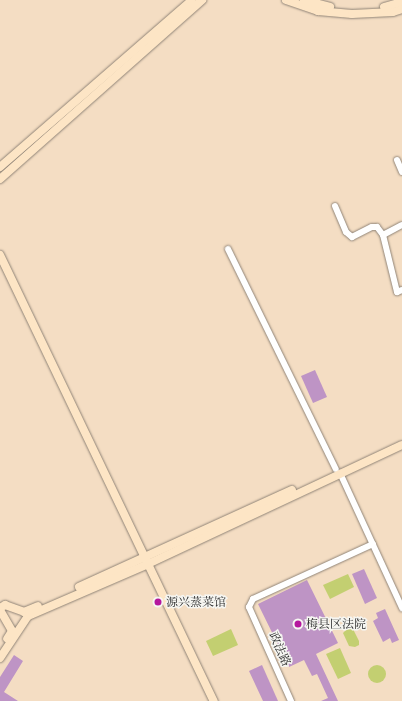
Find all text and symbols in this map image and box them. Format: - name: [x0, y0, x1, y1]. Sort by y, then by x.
- place label: 源兴蒸菜馆: [166, 595, 226, 609]
- marker: 源兴蒸菜馆: [153, 597, 163, 607]
- place label: 梅县区法院: [306, 617, 366, 631]
- marker: 梅县区法院: [293, 619, 303, 629]
- street label: 政法路: [266, 630, 294, 668]

